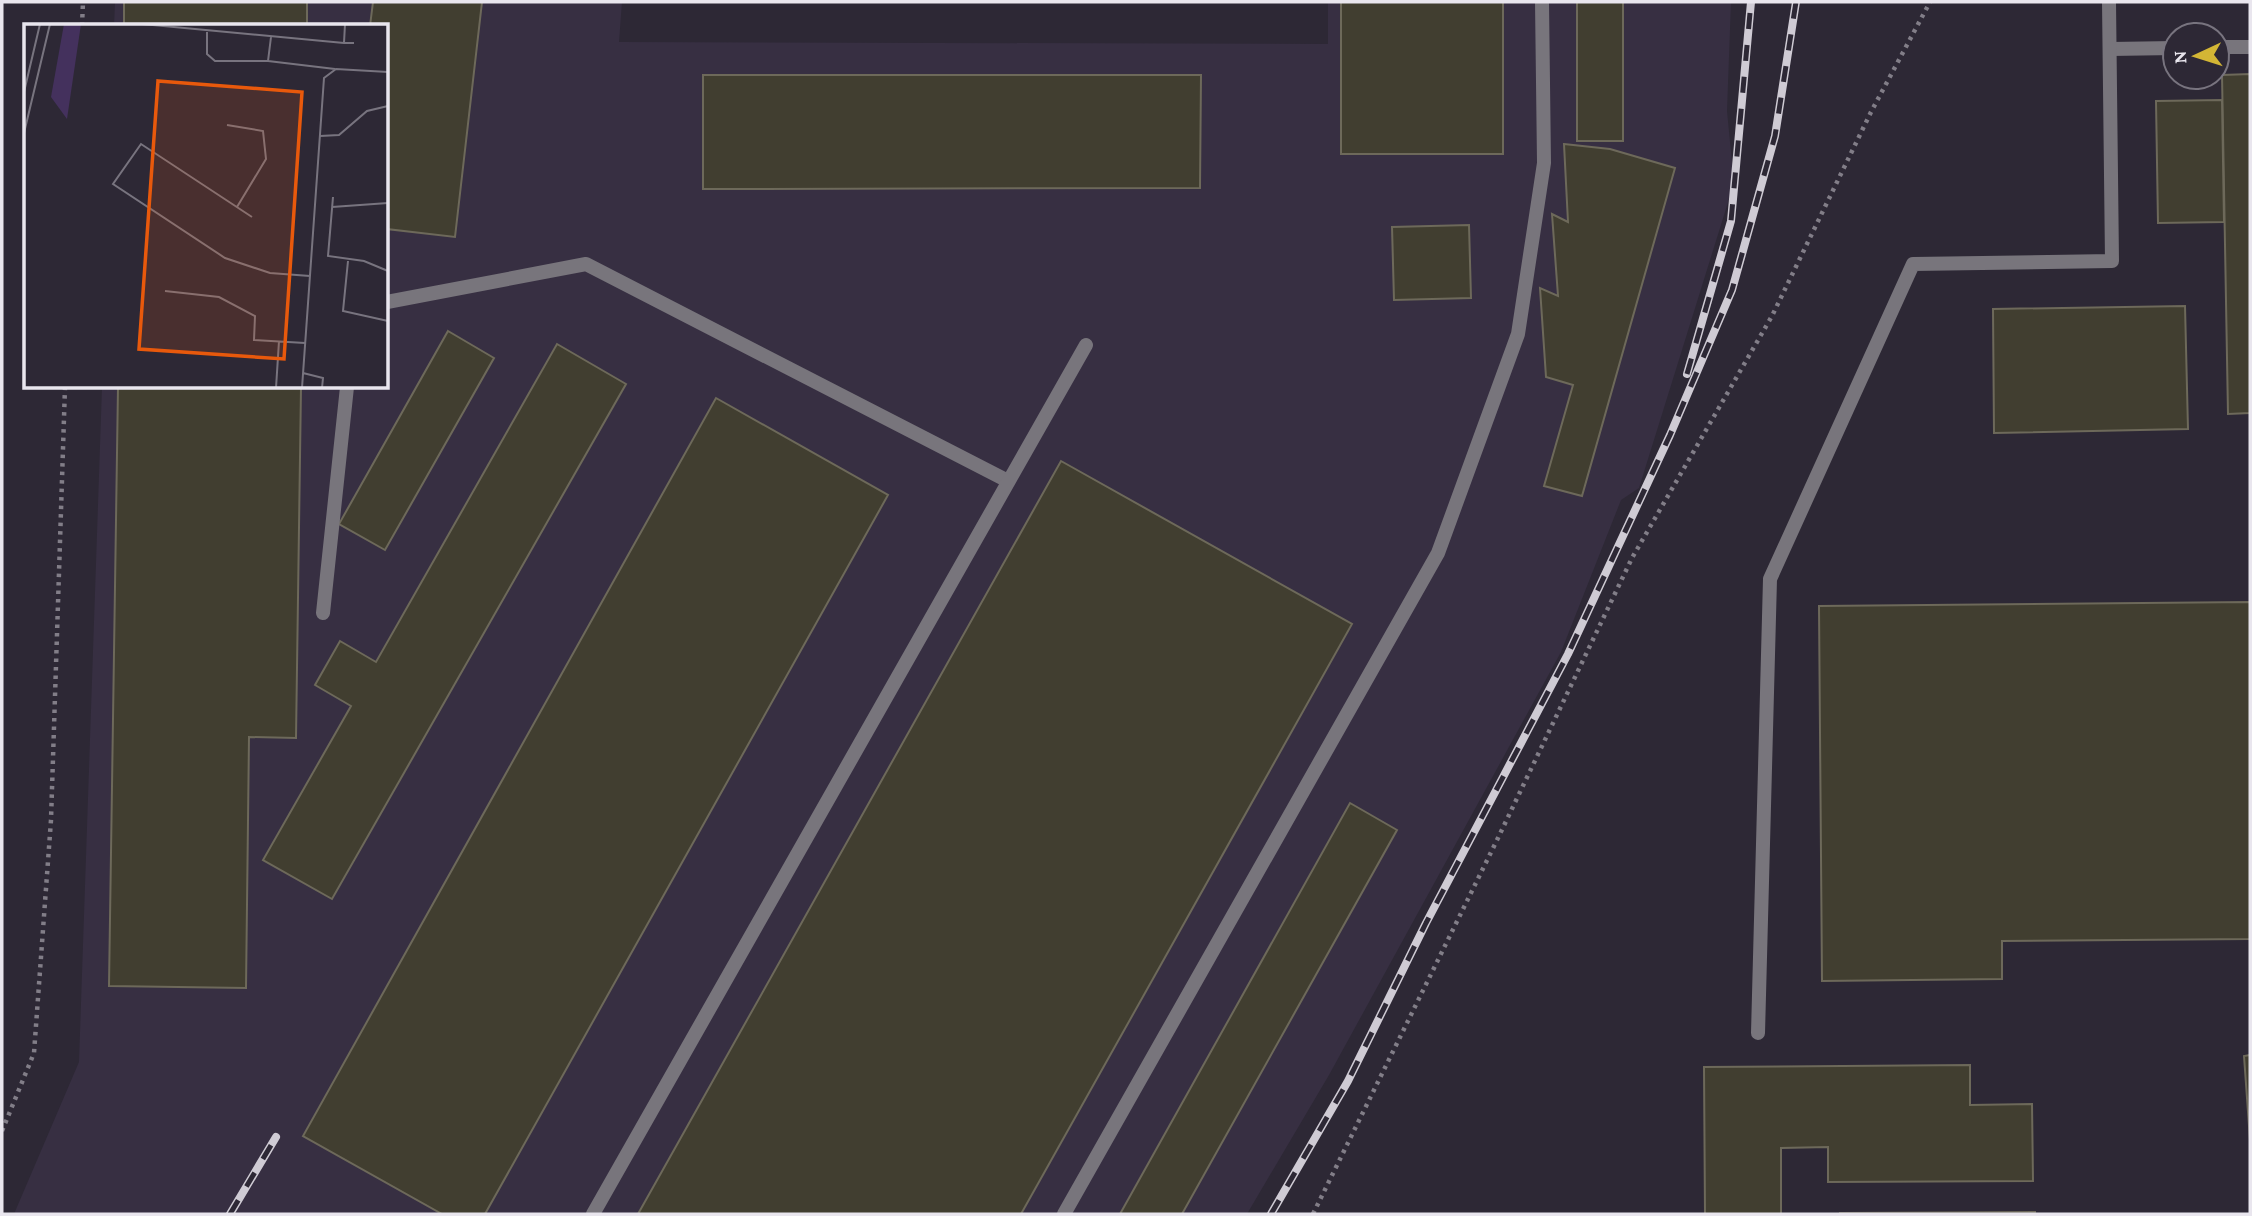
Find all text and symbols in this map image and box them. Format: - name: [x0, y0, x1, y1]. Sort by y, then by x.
- north arrow: [2161, 21, 2231, 91]
- inset map: [24, 24, 388, 388]
- text: N: [2169, 50, 2190, 64]

